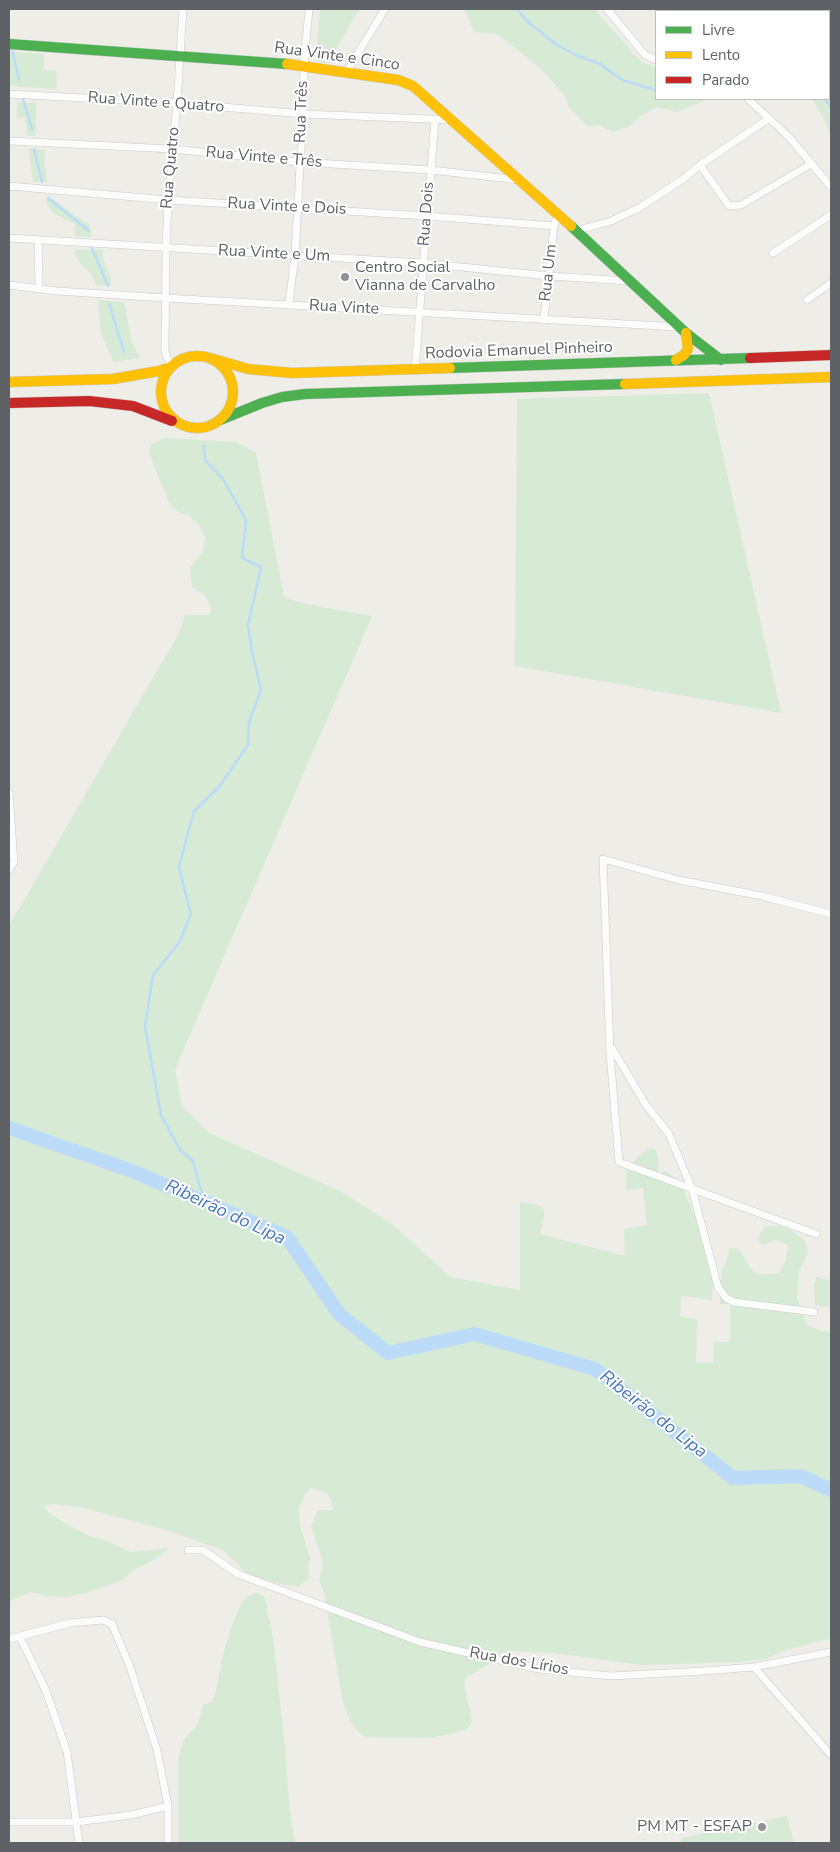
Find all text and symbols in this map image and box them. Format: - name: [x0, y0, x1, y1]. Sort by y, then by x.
- legend: [655, 10, 830, 100]
- text: Livre: [702, 20, 735, 40]
- street label: Rua Vinte e Cinco: [273, 39, 401, 75]
- text: Lento: [702, 45, 740, 65]
- text: Parado: [702, 70, 749, 90]
- street label: Rua Três: [291, 80, 313, 144]
- street label: Rua Vinte e Quatro: [87, 89, 225, 117]
- street label: Rua Quatro: [158, 126, 184, 210]
- street label: Rua Vinte e Três: [205, 143, 323, 173]
- street label: Rua Dois: [415, 181, 439, 247]
- street label: Rua Vinte e Dois: [227, 194, 347, 220]
- street label: Rua Vinte e Um: [217, 241, 331, 267]
- street label: Rua Um: [536, 243, 562, 303]
- place label: Centro Social Vianna de Carvalho: [355, 258, 495, 296]
- marker: Centro Social Vianna de Carvalho: [339, 271, 351, 283]
- street label: Rua Vinte: [308, 297, 380, 319]
- street label: Rodovia Emanuel Pinheiro: [425, 338, 613, 364]
- water label: Ribeirão do Lipa: [161, 1176, 289, 1250]
- water label: Ribeirão do Lipa: [595, 1366, 711, 1464]
- street label: Rua dos Lírios: [468, 1644, 570, 1680]
- place label: PM MT - ESFAP: [637, 1817, 752, 1837]
- marker: PM MT - ESFAP: [756, 1821, 768, 1833]

